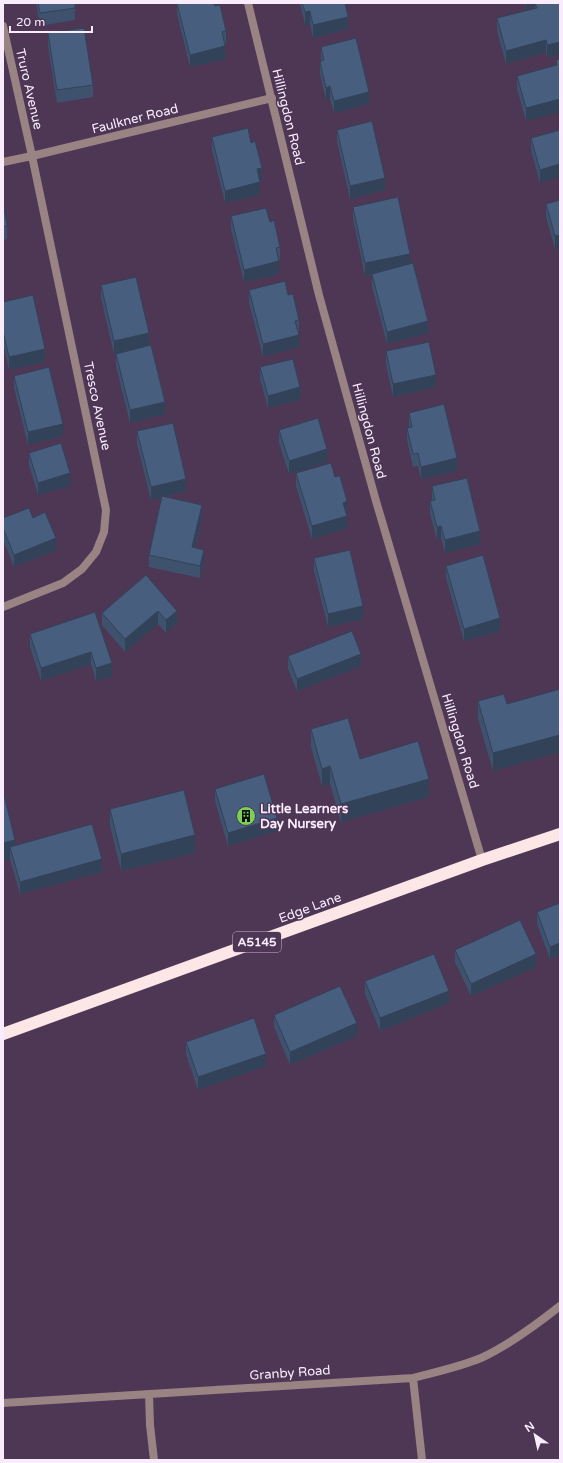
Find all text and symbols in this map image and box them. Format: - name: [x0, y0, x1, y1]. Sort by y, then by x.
- scale bar: [10, 8, 92, 34]
- text: 20 m: [16, 15, 45, 29]
- street label: Truro Avenue: [12, 47, 46, 131]
- street label: Hillingdon Road: [268, 67, 308, 167]
- street label: Faulkner Road: [90, 101, 180, 137]
- street label: Tresco Avenue: [80, 360, 114, 452]
- street label: Hillingdon Road: [348, 381, 390, 481]
- street label: Hillingdon Road: [438, 691, 482, 791]
- place label: Little Learners Day Nursery: [260, 801, 348, 832]
- building icon: Little Learners Day Nursery: [235, 805, 257, 827]
- street label: Edge Lane: [277, 889, 343, 927]
- road number: A5145: [233, 932, 281, 952]
- street label: Granby Road: [249, 1362, 331, 1384]
- north arrow: [515, 1415, 555, 1455]
- text: N: [522, 1419, 537, 1435]

